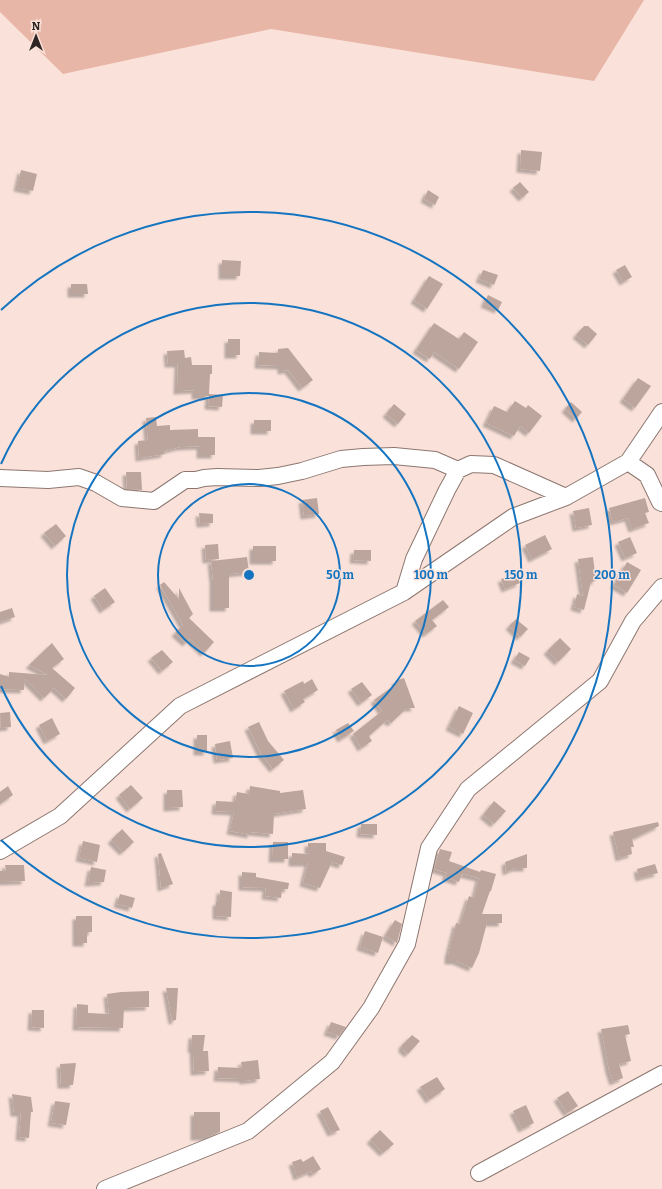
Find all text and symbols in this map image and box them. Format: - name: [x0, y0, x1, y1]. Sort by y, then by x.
- north arrow: [16, 16, 56, 56]
- text: N: [32, 20, 41, 33]
- centre of rings: [242, 568, 256, 582]
- text: 50 m: [326, 568, 354, 582]
- text: 100 m: [414, 568, 449, 582]
- text: 150 m: [505, 568, 538, 582]
- text: 200 m: [594, 568, 630, 582]

